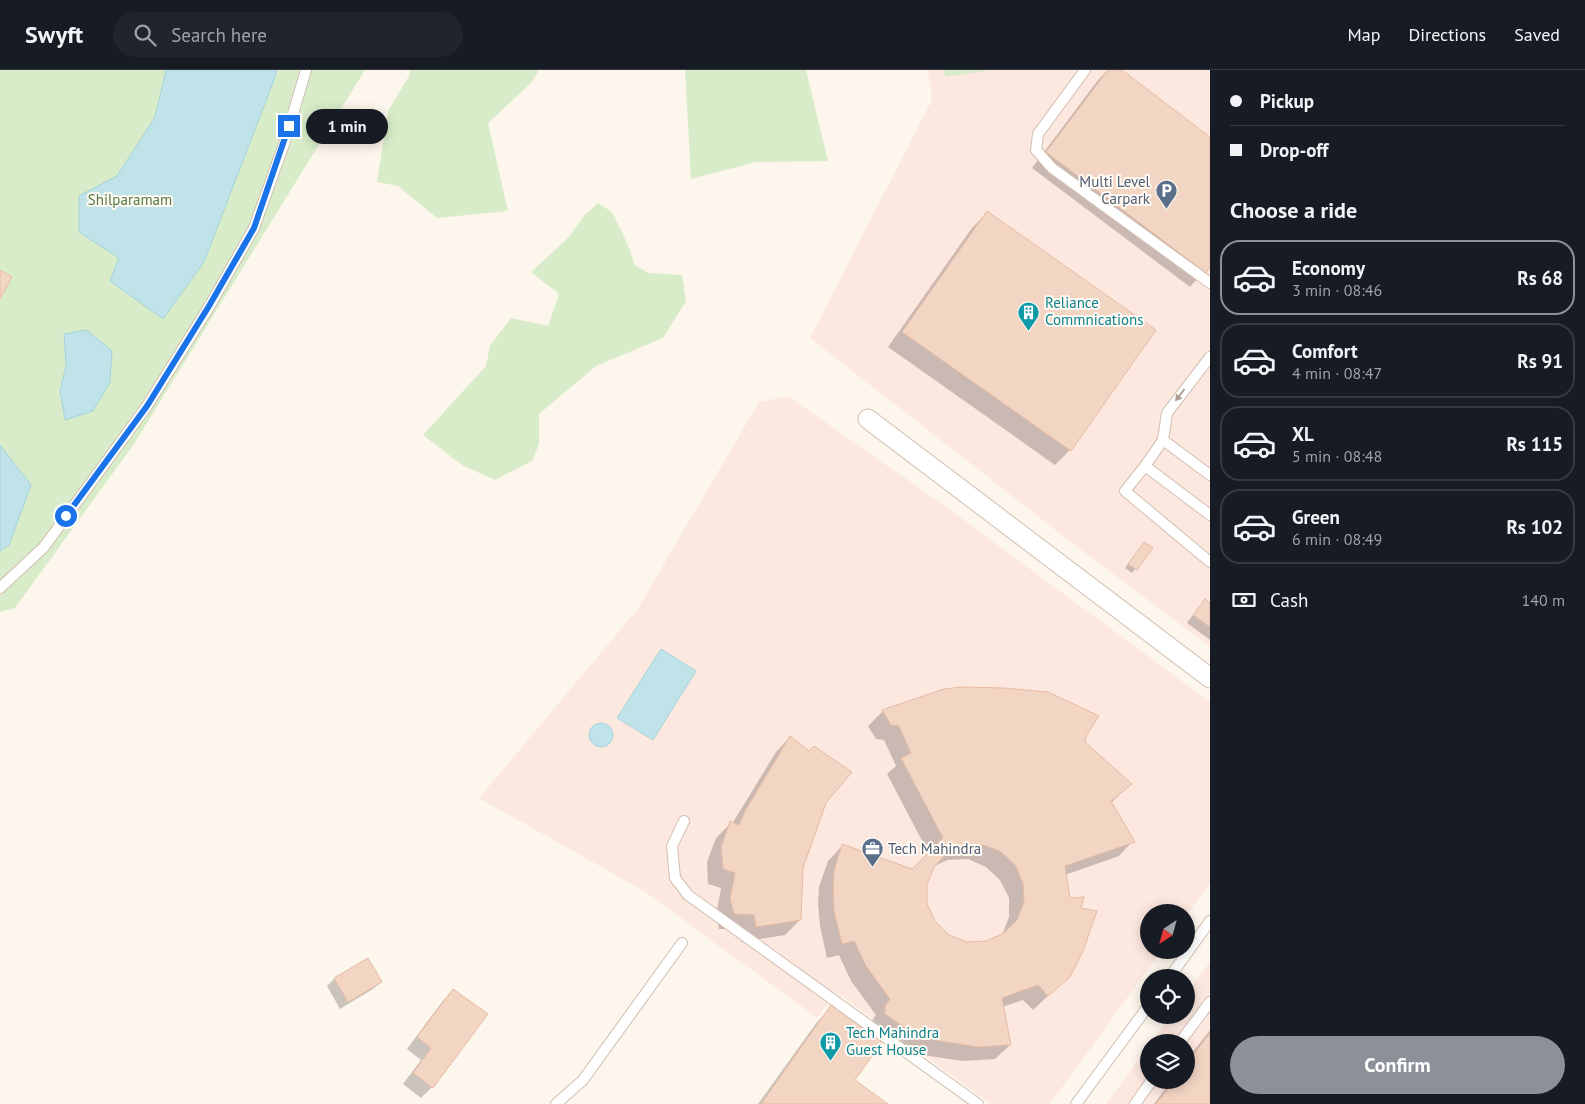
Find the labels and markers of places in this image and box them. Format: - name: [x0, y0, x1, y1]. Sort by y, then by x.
- place label: Multi Level Carpark: [1079, 172, 1151, 208]
- parking icon: Multi Level Carpark: [1154, 179, 1178, 210]
- place label: Reliance Commnications: [1045, 293, 1144, 329]
- building icon: Reliance Commnications: [1017, 300, 1041, 331]
- office icon: Tech Mahindra: [860, 837, 884, 868]
- place label: Tech Mahindra: [888, 839, 981, 858]
- place label: Tech Mahindra Guest House: [846, 1023, 939, 1059]
- building icon: Tech Mahindra Guest House: [818, 1030, 842, 1061]

